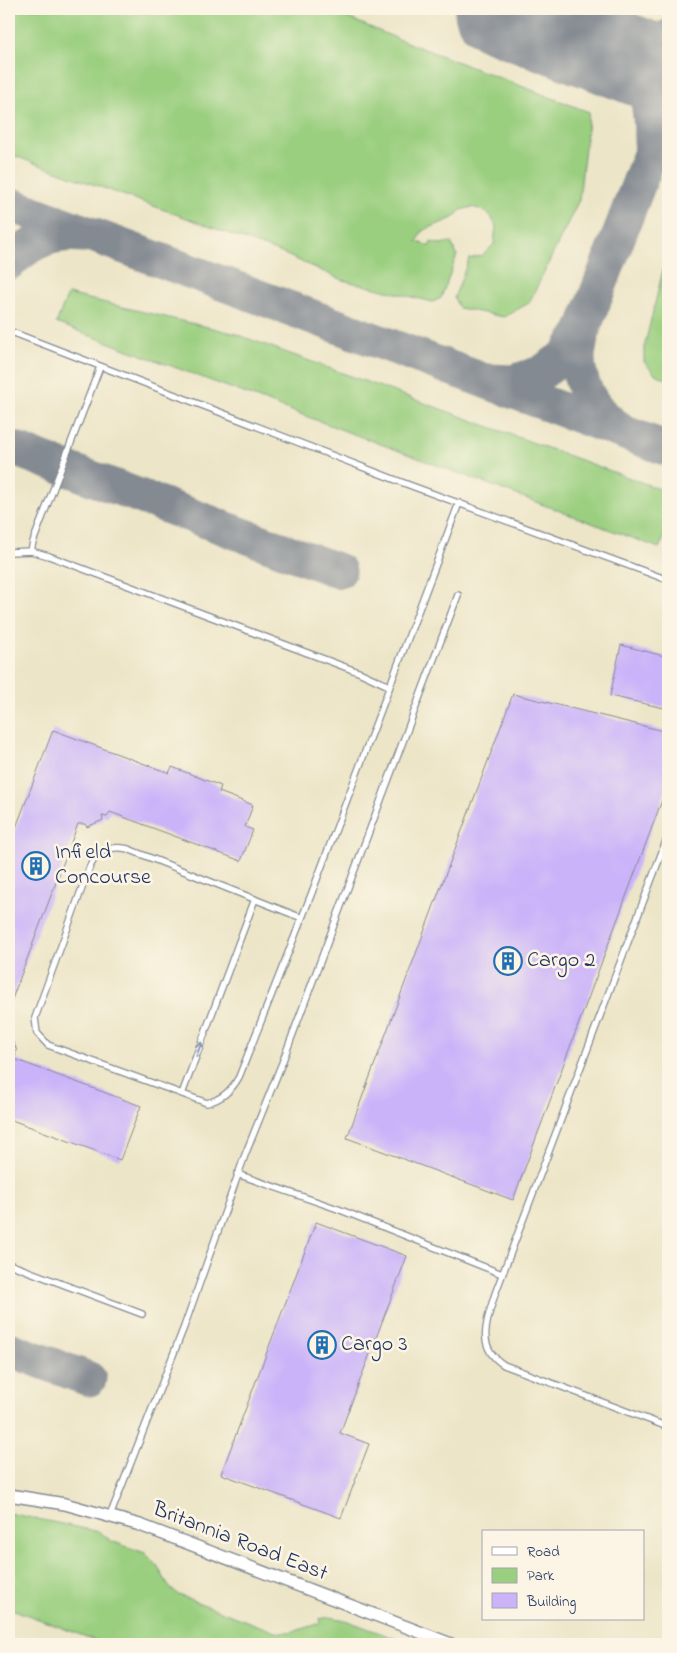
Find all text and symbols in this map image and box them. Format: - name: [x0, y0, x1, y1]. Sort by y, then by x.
- place label: Infield Concourse: [55, 837, 151, 894]
- building icon: Infield Concourse: [21, 851, 51, 881]
- place label: Cargo 2: [527, 945, 596, 978]
- building icon: Cargo 2: [493, 946, 523, 976]
- one-way arrow: [195, 1041, 204, 1057]
- place label: Cargo 3: [341, 1329, 408, 1362]
- building icon: Cargo 3: [307, 1330, 337, 1360]
- street label: Britannia Road East: [147, 1494, 333, 1590]
- legend: [482, 1530, 644, 1620]
- text: Road: [527, 1541, 560, 1563]
- text: Park: [527, 1565, 555, 1587]
- text: Building: [526, 1591, 576, 1614]

